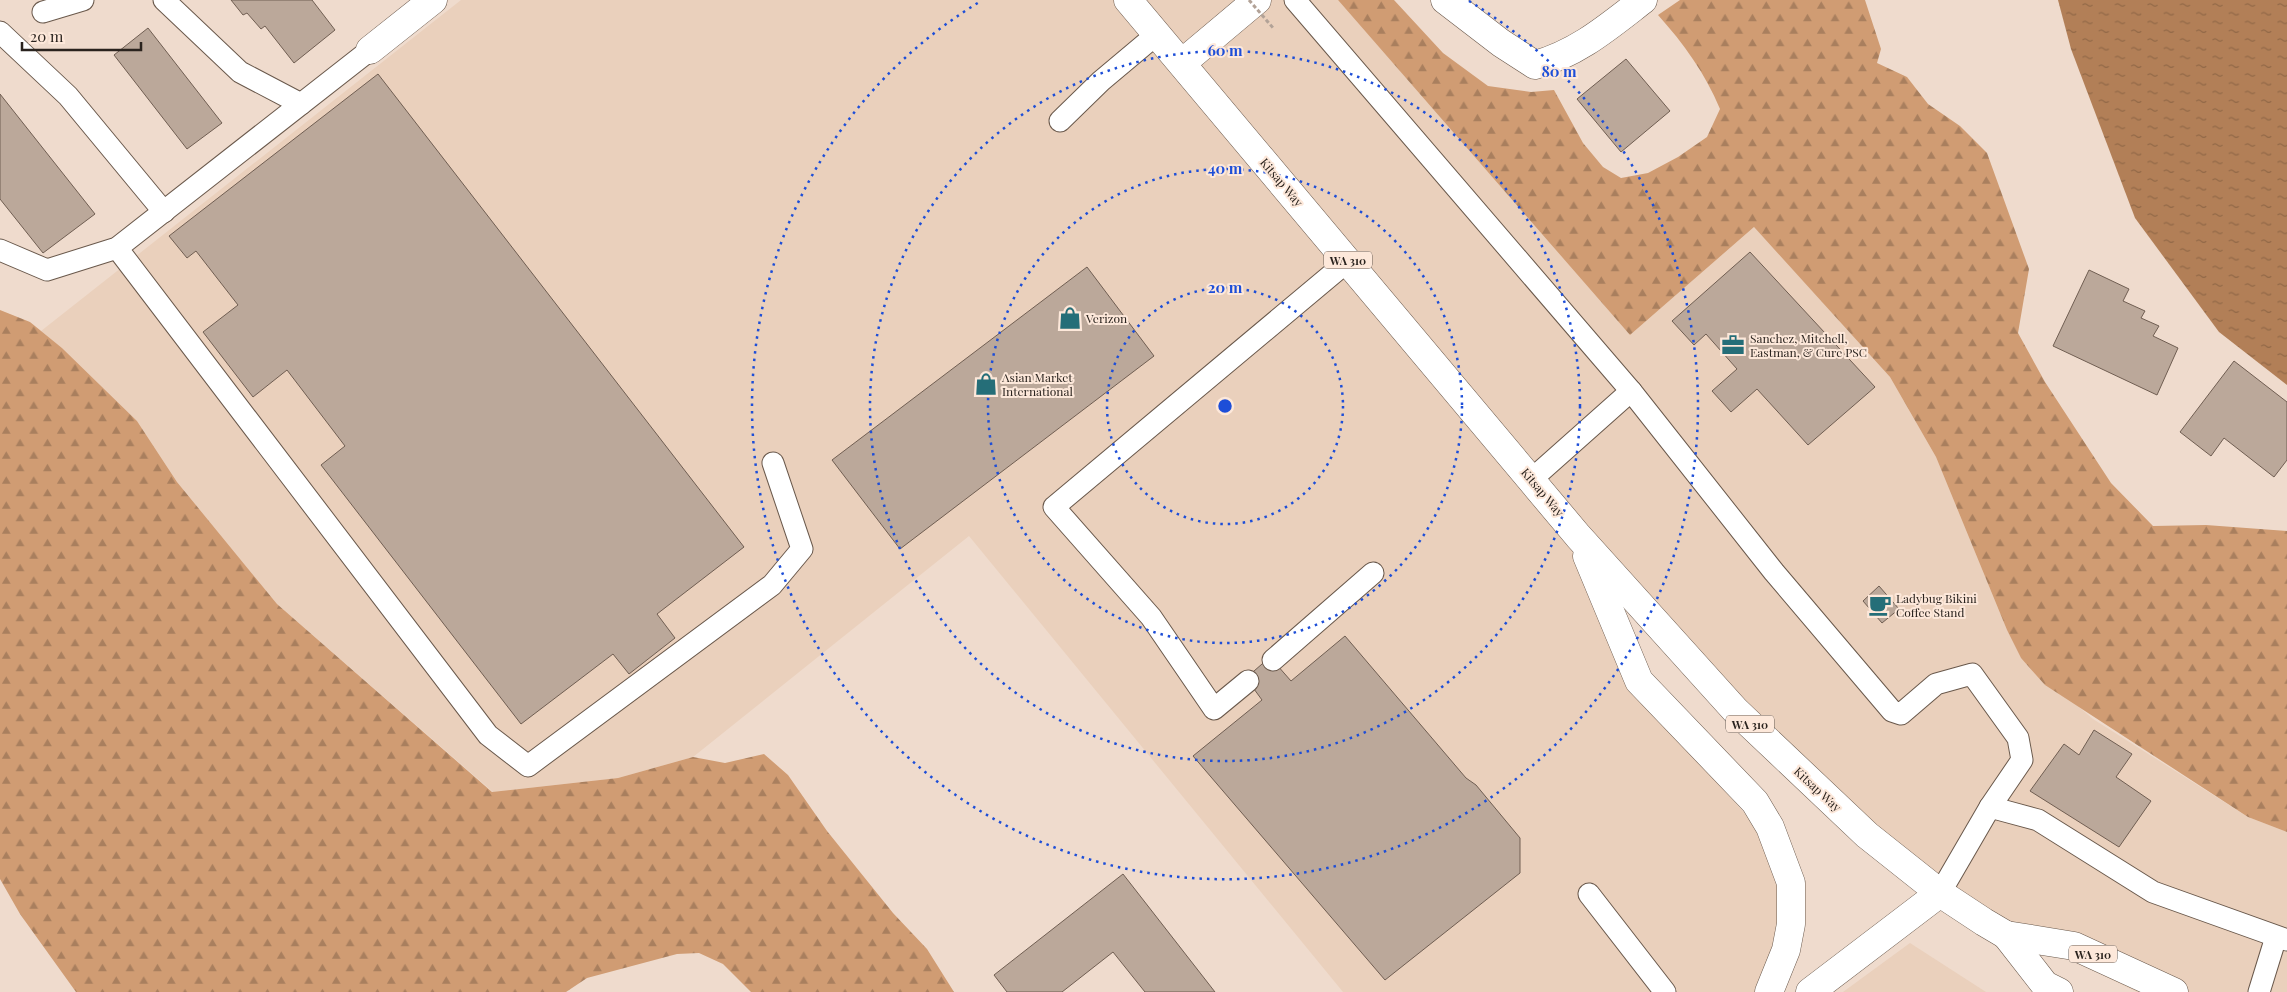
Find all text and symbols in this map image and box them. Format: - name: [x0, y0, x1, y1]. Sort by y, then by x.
- scale bar: [22, 20, 141, 52]
- text: 20 m: [30, 26, 64, 46]
- text: 60 m: [1207, 40, 1243, 60]
- text: 80 m: [1541, 61, 1577, 81]
- street label: Kitsap Way: [1257, 154, 1307, 210]
- text: 40 m: [1208, 158, 1243, 178]
- road number: WA 310: [1324, 252, 1372, 268]
- text: 20 m: [1208, 277, 1243, 297]
- shop icon: Verizon: [1057, 305, 1083, 331]
- place label: Verizon: [1085, 310, 1127, 326]
- place label: Sanchez, Mitchell, Eastman, & Cure PSC: [1750, 330, 1867, 360]
- office icon: Sanchez, Mitchell, Eastman, & Cure PSC: [1720, 332, 1746, 358]
- place label: Asian Market International: [1001, 369, 1074, 399]
- shop icon: Asian Market International: [973, 371, 999, 397]
- centre of rings: [1216, 397, 1234, 415]
- street label: Kitsap Way: [1518, 464, 1568, 520]
- place label: Ladybug Bikini Coffee Stand: [1896, 590, 1977, 620]
- cafe icon: Ladybug Bikini Coffee Stand: [1867, 592, 1893, 618]
- road number: WA 310: [1726, 716, 1774, 732]
- street label: Kitsap Way: [1791, 763, 1845, 815]
- road number: WA 310: [2069, 946, 2117, 962]

